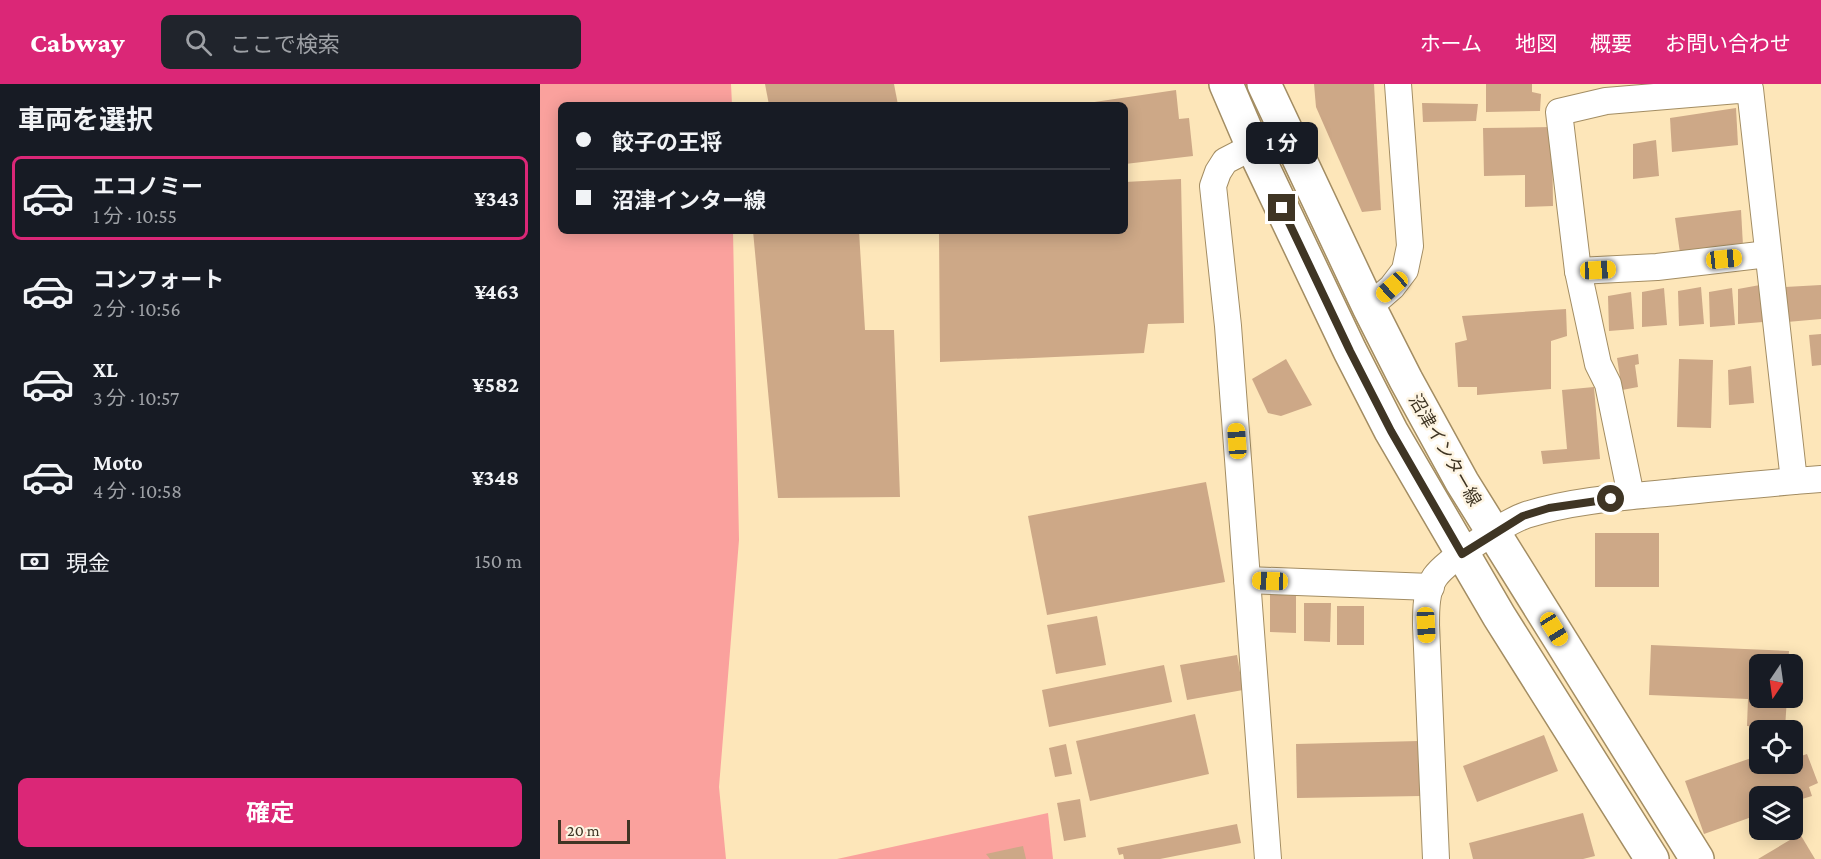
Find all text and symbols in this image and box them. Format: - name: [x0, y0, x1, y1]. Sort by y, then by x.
- search box: [161, 15, 581, 69]
- icon: search: [182, 26, 215, 59]
- text: Cabway: [30, 27, 125, 58]
- text: ここで検索: [230, 32, 340, 57]
- text: ホーム: [1420, 32, 1482, 56]
- text: 地図: [1515, 32, 1557, 56]
- text: 概要: [1590, 32, 1632, 56]
- text: お問い合わせ: [1665, 32, 1791, 56]
- text: 車両を選択: [18, 105, 153, 135]
- callout: 1 分: [1246, 121, 1318, 163]
- text: 餃子の王将: [612, 130, 722, 155]
- text: 1 分: [1266, 132, 1298, 154]
- icon: car: [21, 171, 75, 225]
- text: エコノミー: [93, 174, 203, 199]
- text: ¥343: [474, 186, 519, 211]
- text: 沼津インター線: [612, 188, 766, 213]
- route end: [1268, 194, 1295, 221]
- text: 1 分 · 10:55: [93, 205, 177, 227]
- car: [1705, 248, 1743, 270]
- car: [1580, 260, 1616, 280]
- icon: car: [21, 264, 75, 318]
- text: コンフォート: [93, 267, 224, 292]
- car: [1373, 268, 1411, 306]
- text: ¥463: [474, 279, 519, 304]
- text: 2 分 · 10:56: [93, 298, 181, 320]
- icon: car: [21, 357, 75, 411]
- text: XL: [93, 357, 118, 382]
- text: ¥582: [472, 372, 519, 397]
- text: 3 分 · 10:57: [93, 387, 179, 409]
- street label: 沼津インター線: [1405, 390, 1485, 510]
- car: [1227, 422, 1247, 460]
- icon: car: [21, 450, 75, 504]
- text: Moto: [93, 450, 143, 475]
- text: ¥348: [472, 465, 519, 490]
- text: 4 分 · 10:58: [93, 480, 182, 502]
- route start: [1597, 485, 1624, 512]
- icon: cash: [18, 545, 51, 578]
- text: 150 m: [475, 550, 522, 572]
- text: 現金: [66, 551, 110, 576]
- car: [1252, 571, 1288, 591]
- car: [1416, 607, 1436, 643]
- car: [1537, 609, 1571, 649]
- north arrow: [1749, 654, 1803, 708]
- map controls: [1749, 654, 1803, 840]
- button: locate: [1749, 720, 1803, 774]
- button: 確定: [18, 778, 522, 847]
- button: layers: [1749, 786, 1803, 840]
- scale bar: [558, 817, 630, 844]
- text: 20 m: [567, 822, 600, 839]

